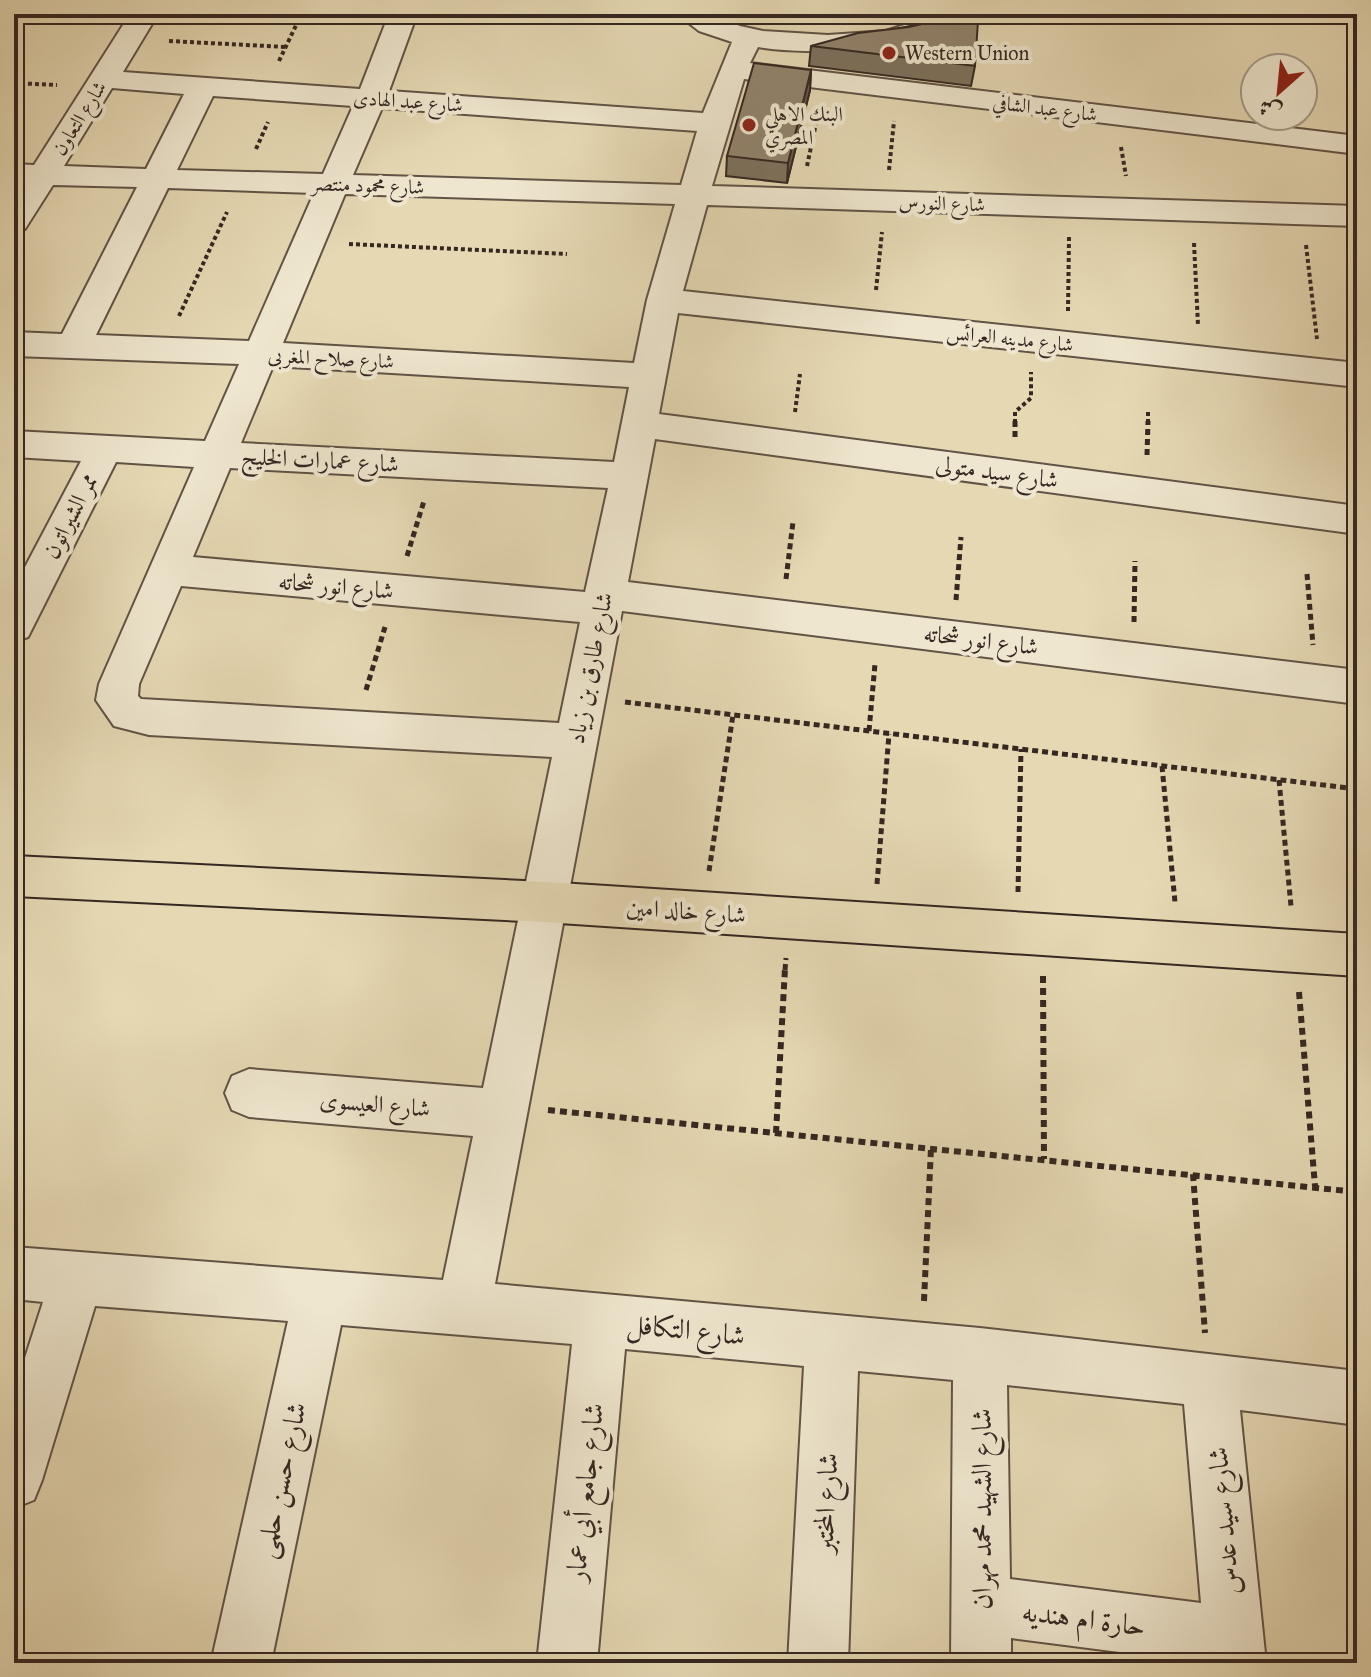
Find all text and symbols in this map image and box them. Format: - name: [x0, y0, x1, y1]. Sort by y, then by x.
- place label: Western Union: [905, 41, 1030, 65]
- marker: Western Union: [880, 44, 898, 62]
- north arrow: [1239, 52, 1319, 132]
- street label: شارع التعاون: [47, 76, 116, 163]
- street label: شارع عبد الهادى: [352, 85, 464, 123]
- street label: شارع عبد الشافي: [991, 90, 1099, 132]
- text: ش: [1254, 92, 1286, 126]
- place label: البنك الاهلي المصري: [765, 102, 843, 153]
- marker: البنك الاهلي المصري: [740, 116, 758, 134]
- street label: شارع محمود منتصر: [309, 171, 425, 205]
- street label: شارع النورس: [898, 189, 986, 222]
- street label: شارع مدينه العرائس: [945, 319, 1075, 363]
- street label: شارع صلاح المغربى: [267, 343, 395, 379]
- street label: شارع عمارات الخليج: [240, 441, 400, 485]
- street label: شارع سيد متولى: [933, 449, 1060, 500]
- street label: ممر الشيراتون: [36, 468, 104, 564]
- street label: شارع انور شحاته: [277, 566, 395, 611]
- street label: شارع طارق بن زياد: [561, 590, 624, 747]
- street label: شارع انور شحاته: [921, 618, 1040, 667]
- street label: شارع خالد امين: [625, 892, 747, 935]
- street label: شارع العيسوى: [318, 1084, 432, 1129]
- street label: شارع التكافل: [624, 1306, 747, 1359]
- street label: شارع حسن حلمى: [247, 1399, 320, 1563]
- street label: شارع جامع أبي عمار: [555, 1401, 619, 1587]
- street label: شارع الشهيد محمد مهران: [964, 1408, 1005, 1610]
- street label: شارع سيد عدس: [1200, 1445, 1253, 1596]
- street label: شارع المختبر: [805, 1452, 852, 1558]
- street label: حارة ام هنديه: [1019, 1594, 1148, 1650]

